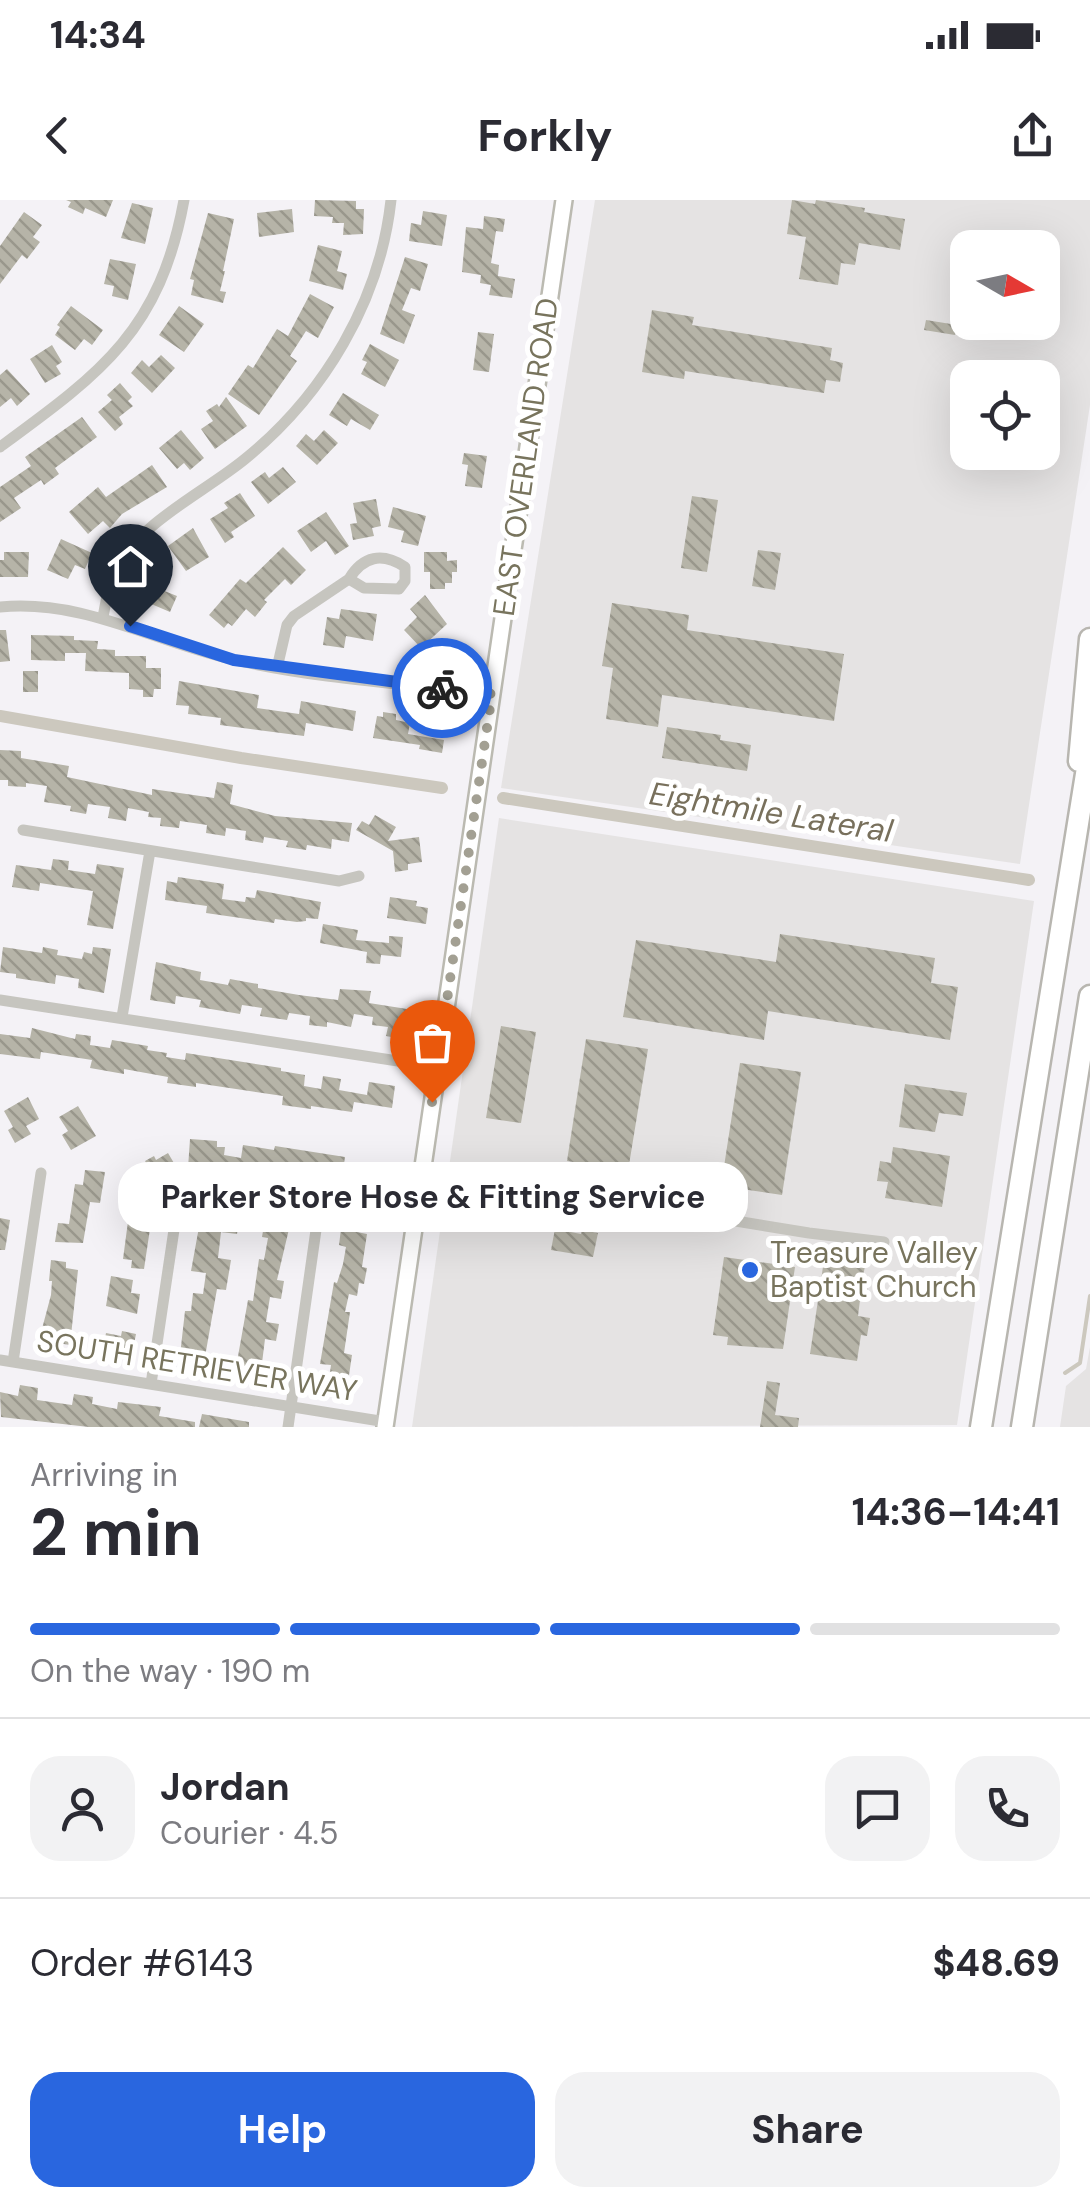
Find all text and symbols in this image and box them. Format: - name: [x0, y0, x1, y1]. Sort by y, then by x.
- text: 14:34: [50, 10, 146, 60]
- text: Forkly: [478, 106, 612, 165]
- icon: back: [30, 108, 85, 163]
- icon: share: [1005, 108, 1060, 163]
- north arrow: [950, 230, 1060, 340]
- map controls: [950, 230, 1060, 470]
- street label: EAST OVERLAND ROAD: [484, 295, 567, 619]
- button: locate: [950, 360, 1060, 470]
- pin: [88, 524, 173, 627]
- icon: home: [103, 539, 158, 594]
- courier: [392, 638, 492, 738]
- icon: bike: [415, 661, 470, 716]
- water label: Eightmile Lateral: [647, 772, 896, 852]
- pin: [390, 1000, 475, 1103]
- icon: bag: [405, 1015, 460, 1070]
- callout: Parker Store Hose & Fitting Service: [117, 1162, 747, 1232]
- text: Parker Store Hose & Fitting Service: [161, 1176, 705, 1218]
- place label: Treasure Valley Baptist Church: [770, 1233, 978, 1306]
- marker: Treasure Valley Baptist Church: [739, 1259, 761, 1281]
- street label: SOUTH RETRIEVER WAY: [34, 1321, 360, 1410]
- text: Arriving in: [30, 1454, 178, 1496]
- text: 14:36–14:41: [852, 1487, 1060, 1537]
- text: 2 min: [30, 1491, 202, 1575]
- text: On the way · 190 m: [30, 1650, 310, 1692]
- button: person: [30, 1756, 135, 1861]
- button: chat: [825, 1756, 930, 1861]
- button: phone: [955, 1756, 1060, 1861]
- text: Jordan: [160, 1762, 290, 1812]
- text: Courier · 4.5: [160, 1812, 338, 1854]
- text: Order #6143: [30, 1938, 254, 1988]
- text: $48.69: [932, 1938, 1060, 1988]
- button: Help: [30, 2072, 535, 2187]
- button: Share: [555, 2072, 1060, 2187]

